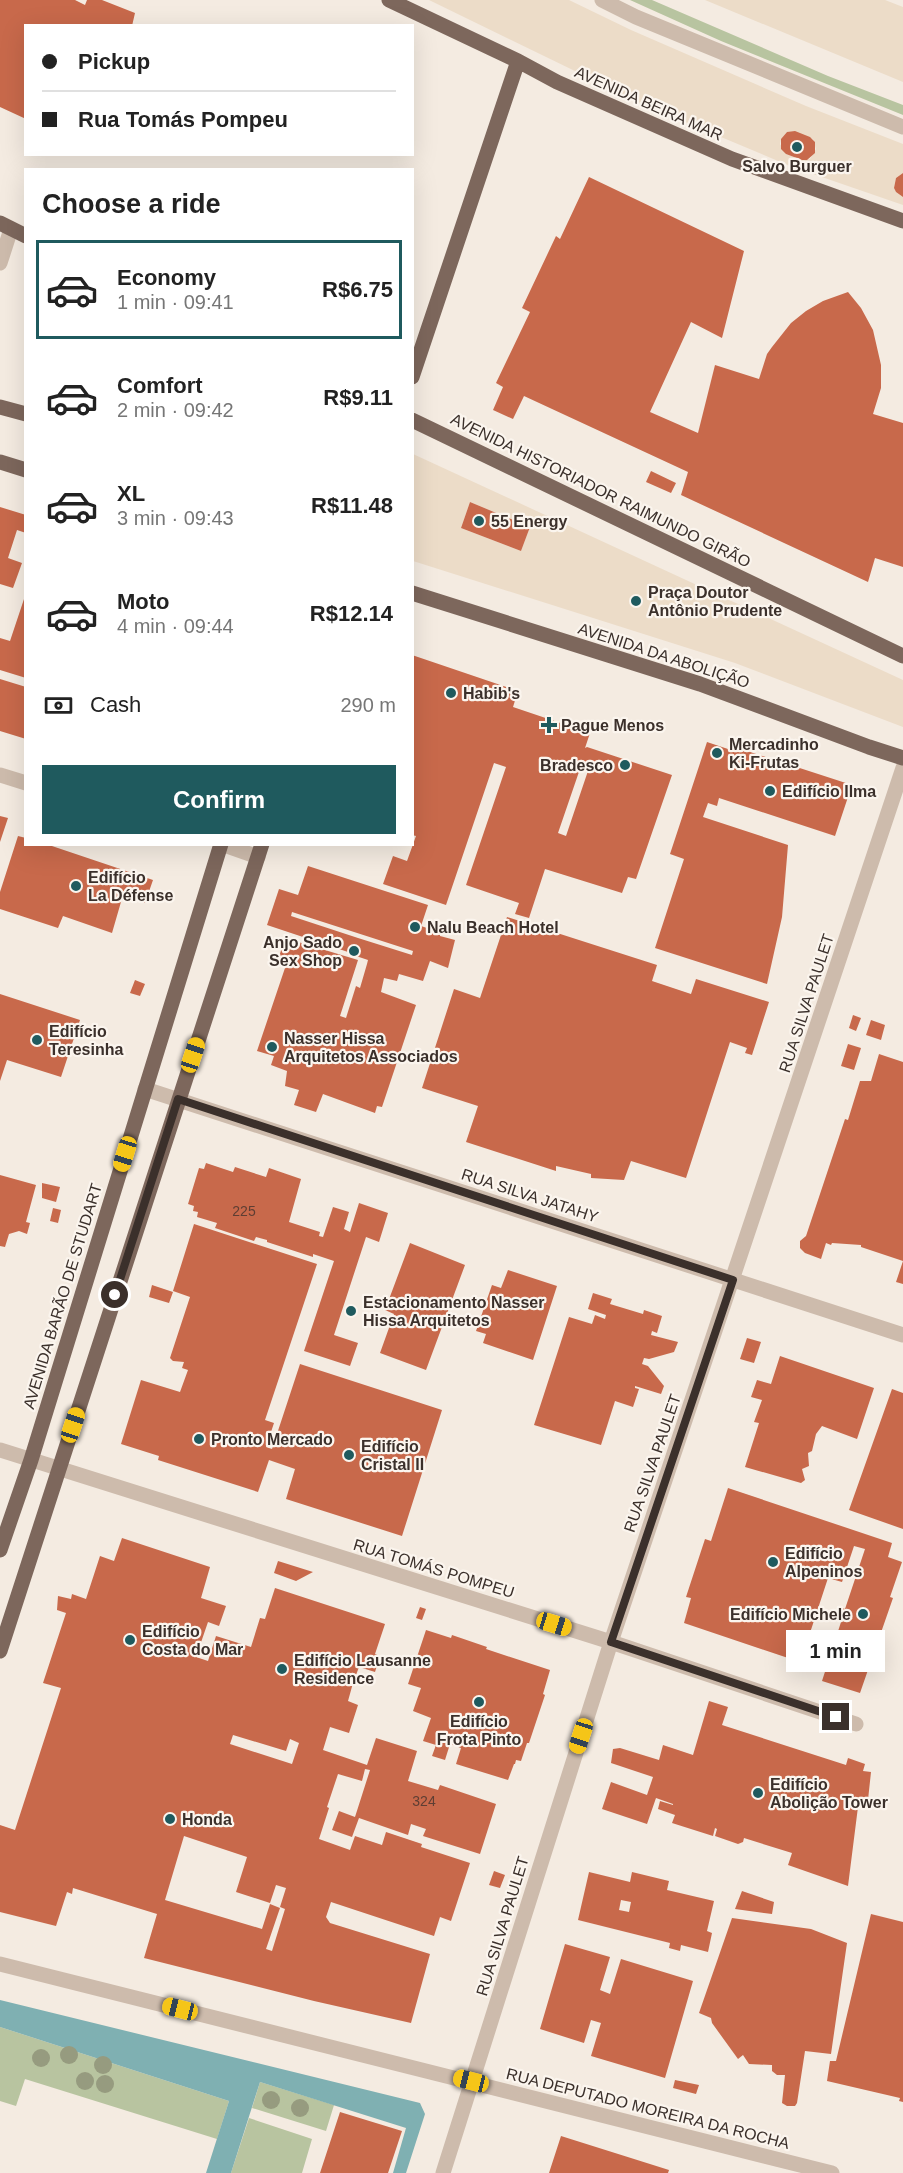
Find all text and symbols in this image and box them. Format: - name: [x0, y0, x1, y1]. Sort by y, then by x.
- text: Pickup: [78, 49, 150, 74]
- street label: AVENIDA BEIRA MAR: [572, 63, 725, 144]
- text: Rua Tomás Pompeu: [78, 107, 288, 132]
- marker: Salvo Burguer: [790, 140, 804, 154]
- place label: Salvo Burguer: [742, 158, 852, 175]
- text: Choose a ride: [42, 189, 221, 219]
- icon: car: [45, 263, 99, 317]
- text: Economy: [117, 265, 216, 290]
- text: R$6.75: [322, 277, 393, 302]
- text: 1 min · 09:41: [117, 291, 234, 313]
- icon: car: [45, 371, 99, 425]
- text: Comfort: [117, 373, 203, 398]
- text: R$9.11: [323, 385, 393, 410]
- text: 2 min · 09:42: [117, 399, 234, 421]
- street label: AVENIDA HISTORIADOR RAIMUNDO GIRÃO: [448, 408, 754, 571]
- icon: car: [45, 479, 99, 533]
- text: XL: [117, 481, 145, 506]
- text: R$11.48: [311, 493, 393, 518]
- text: 3 min · 09:43: [117, 507, 234, 529]
- place label: 55 Energy: [491, 513, 568, 530]
- marker: 55 Energy: [472, 514, 486, 528]
- place label: Praça Doutor Antônio Prudente: [648, 584, 782, 619]
- icon: car: [45, 587, 99, 641]
- text: Moto: [117, 589, 170, 614]
- marker: Praça Doutor Antônio Prudente: [629, 594, 643, 608]
- text: R$12.14: [310, 601, 393, 626]
- text: 4 min · 09:44: [117, 615, 234, 637]
- street label: AVENIDA DA ABOLIÇÃO: [576, 618, 752, 691]
- place label: Habib's: [463, 685, 520, 702]
- marker: Habib's: [444, 686, 458, 700]
- icon: cash: [42, 689, 75, 722]
- text: Cash: [90, 692, 141, 717]
- text: 290 m: [340, 694, 396, 716]
- place label: Pague Menos: [561, 717, 664, 734]
- marker: Pague Menos: [542, 718, 556, 732]
- place label: Mercadinho Ki-Frutas: [729, 736, 819, 771]
- marker: Mercadinho Ki-Frutas: [710, 746, 724, 760]
- place label: Bradesco: [540, 757, 613, 774]
- marker: Bradesco: [618, 758, 632, 772]
- button: Confirm: [42, 765, 396, 834]
- place label: Edifício Ilma: [782, 783, 876, 800]
- marker: Edifício Ilma: [763, 784, 777, 798]
- place label: Edifício La Défense: [88, 869, 173, 904]
- marker: Edifício La Défense: [69, 879, 83, 893]
- place label: Nalu Beach Hotel: [427, 919, 559, 936]
- marker: Nalu Beach Hotel: [408, 920, 422, 934]
- street label: RUA SILVA PAULET: [776, 931, 837, 1075]
- place label: Anjo Sado Sex Shop: [263, 934, 342, 969]
- marker: Anjo Sado Sex Shop: [347, 944, 361, 958]
- place label: Edifício Teresinha: [49, 1023, 124, 1058]
- place label: Nasser Hissa Arquitetos Associados: [284, 1030, 458, 1065]
- marker: Edifício Teresinha: [30, 1033, 44, 1047]
- car: [179, 1035, 207, 1075]
- marker: Nasser Hissa Arquitetos Associados: [265, 1040, 279, 1054]
- car: [111, 1134, 139, 1174]
- street label: RUA SILVA JATAHY: [459, 1165, 601, 1226]
- street label: AVENIDA BARÃO DE STUDART: [18, 1180, 105, 1411]
- house number: 225: [232, 1203, 256, 1219]
- route start: [101, 1281, 128, 1308]
- place label: Estacionamento Nasser Hissa Arquitetos: [363, 1294, 544, 1329]
- marker: Estacionamento Nasser Hissa Arquitetos: [344, 1304, 358, 1318]
- street label: RUA SILVA PAULET: [621, 1392, 684, 1534]
- car: [59, 1405, 87, 1445]
- place label: Pronto Mercado: [211, 1431, 333, 1448]
- marker: Pronto Mercado: [192, 1432, 206, 1446]
- place label: Edifício Cristal II: [361, 1438, 424, 1473]
- marker: Edifício Cristal II: [342, 1448, 356, 1462]
- street label: RUA TOMÁS POMPEU: [351, 1535, 517, 1601]
- place label: Edifício Alpeninos: [785, 1545, 862, 1580]
- marker: Edifício Alpeninos: [766, 1555, 780, 1569]
- place label: Edifício Michele: [730, 1606, 851, 1623]
- marker: Edifício Michele: [856, 1607, 870, 1621]
- car: [534, 1610, 574, 1638]
- place label: Edifício Costa do Mar: [142, 1623, 243, 1658]
- callout: 1 min: [786, 1630, 886, 1672]
- marker: Edifício Costa do Mar: [123, 1633, 137, 1647]
- text: 1 min: [809, 1640, 862, 1662]
- place label: Edifício Lausanne Residence: [294, 1652, 431, 1687]
- marker: Edifício Lausanne Residence: [275, 1662, 289, 1676]
- marker: Edifício Frota Pinto: [472, 1695, 486, 1709]
- route end: [822, 1703, 849, 1730]
- place label: Edifício Frota Pinto: [437, 1713, 521, 1748]
- car: [567, 1716, 595, 1756]
- place label: Edifício Abolição Tower: [770, 1776, 888, 1811]
- marker: Edifício Abolição Tower: [751, 1786, 765, 1800]
- house number: 324: [412, 1793, 436, 1809]
- place label: Honda: [182, 1811, 232, 1828]
- marker: Honda: [163, 1812, 177, 1826]
- street label: RUA SILVA PAULET: [473, 1854, 532, 1998]
- car: [160, 1996, 200, 2022]
- street label: RUA DEPUTADO MOREIRA DA ROCHA: [504, 2065, 792, 2152]
- car: [451, 2068, 491, 2094]

